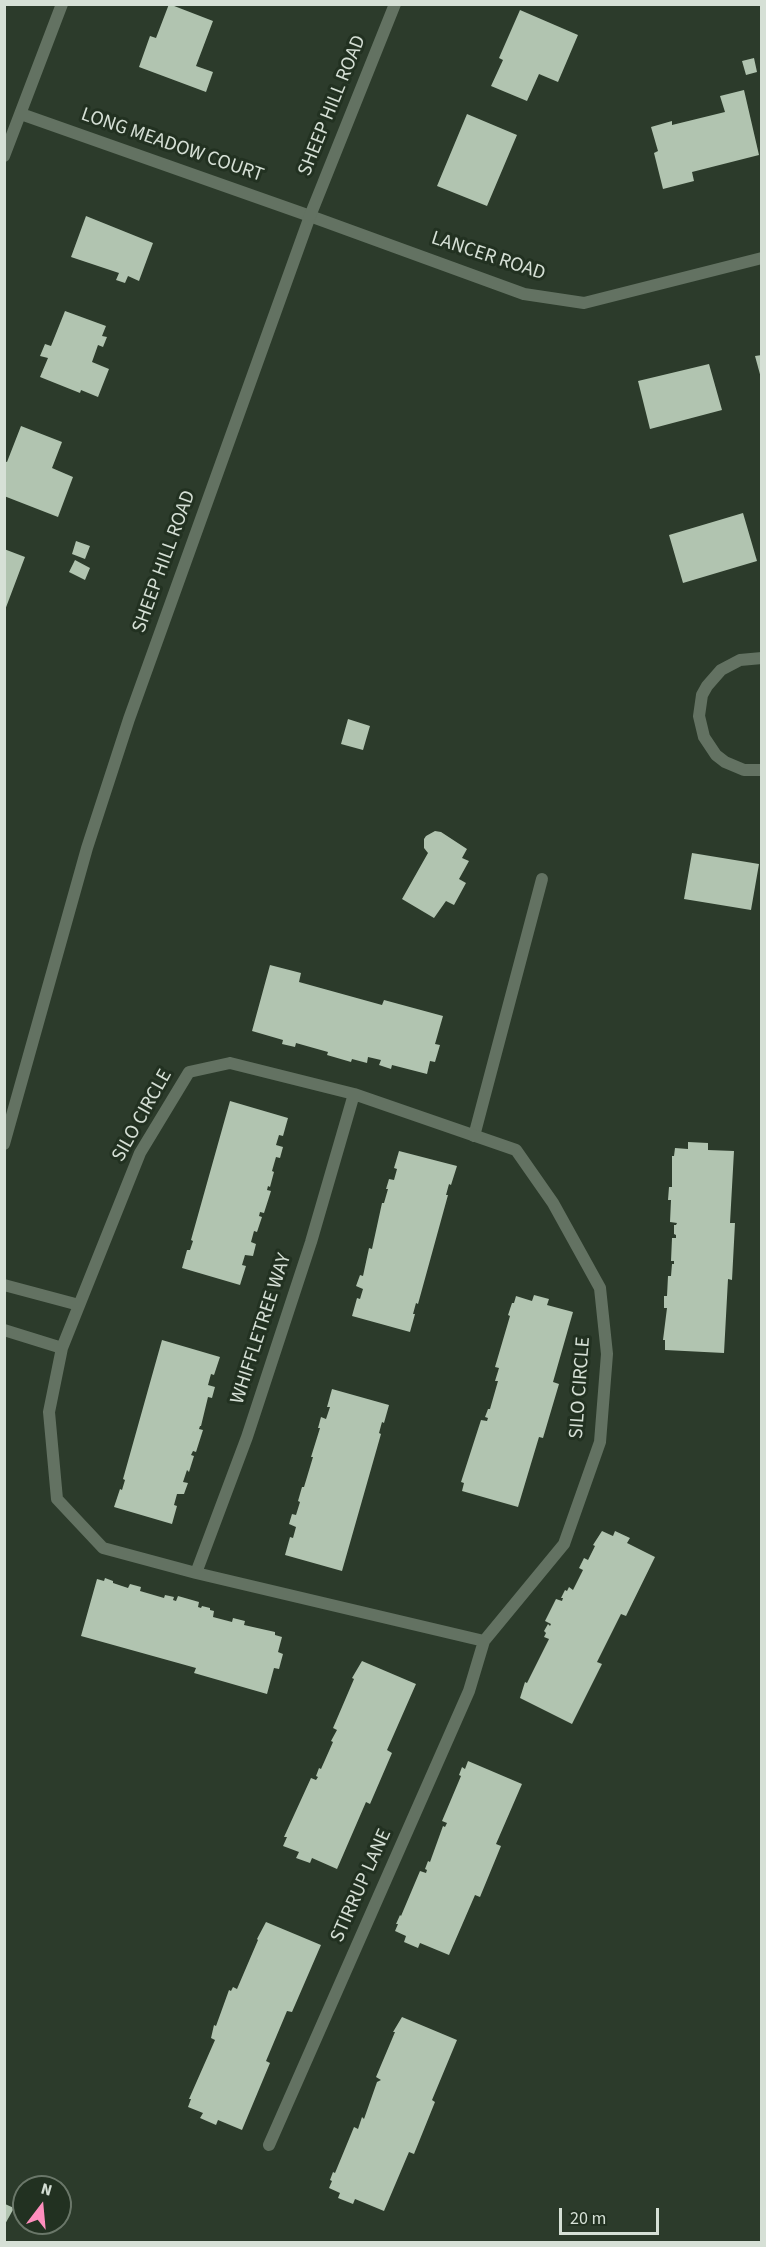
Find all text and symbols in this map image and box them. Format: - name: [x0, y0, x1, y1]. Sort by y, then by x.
- street label: SHEEP HILL ROAD: [294, 32, 372, 180]
- street label: LONG MEADOW COURT: [77, 103, 267, 189]
- street label: LANCER ROAD: [428, 227, 548, 287]
- street label: SHEEP HILL ROAD: [128, 488, 202, 636]
- street label: SILO CIRCLE: [108, 1066, 178, 1166]
- street label: WHIFFLETREE WAY: [226, 1251, 298, 1407]
- street label: SILO CIRCLE: [565, 1336, 597, 1440]
- street label: STIRRUP LANE: [326, 1826, 398, 1946]
- north arrow: [12, 2175, 72, 2235]
- text: N: [38, 2178, 55, 2202]
- scale bar: [562, 2196, 662, 2234]
- text: 20 m: [570, 2206, 606, 2231]

